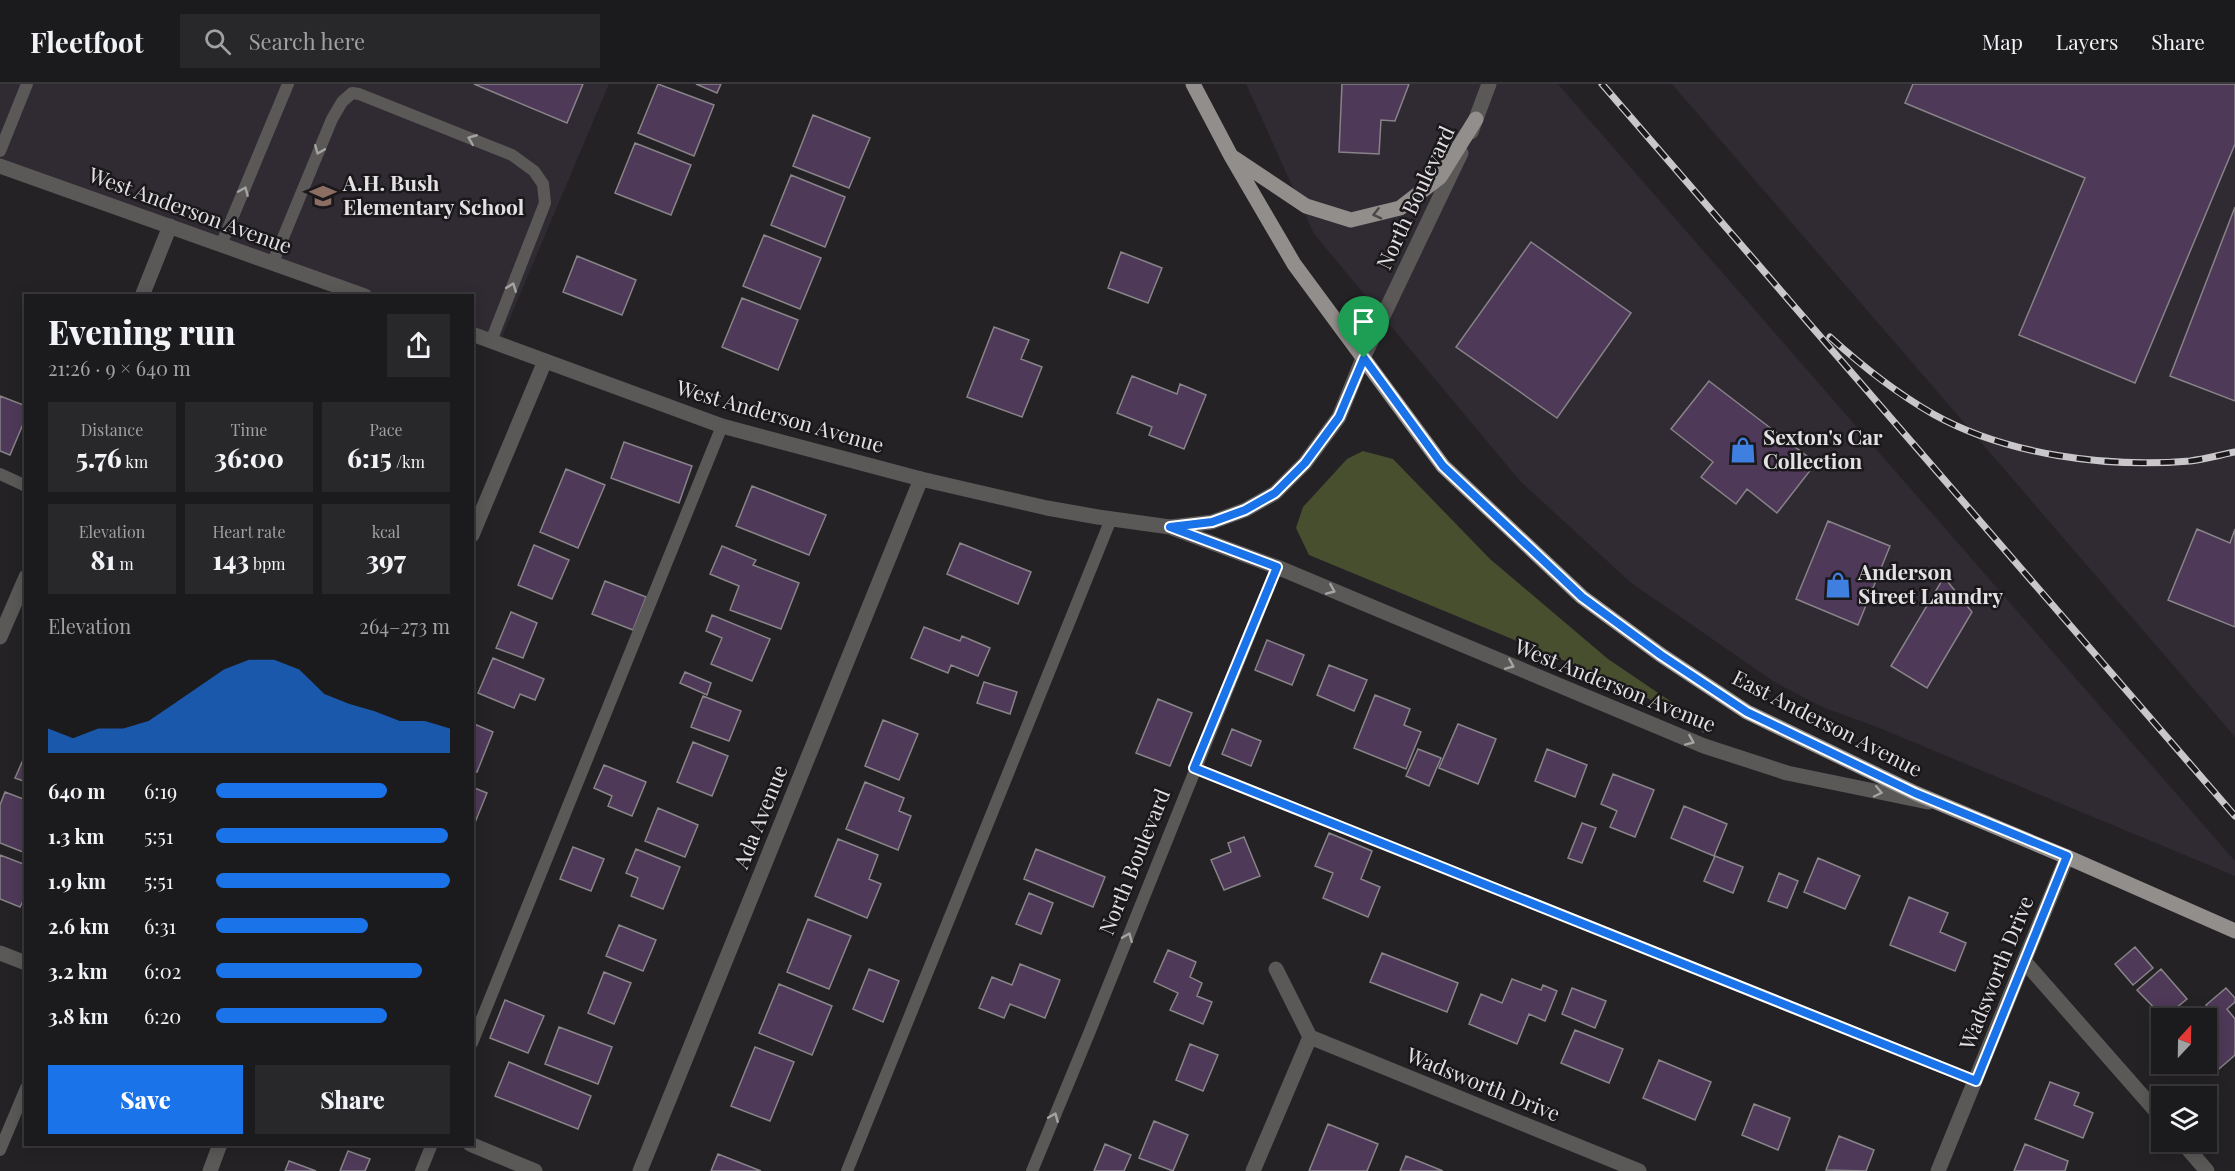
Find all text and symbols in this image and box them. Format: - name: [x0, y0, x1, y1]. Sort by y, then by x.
- search box: [180, 14, 600, 68]
- text: Fleetfoot: [30, 23, 144, 60]
- icon: search: [201, 25, 234, 58]
- text: Search here: [249, 26, 365, 56]
- text: Map: [1982, 27, 2023, 55]
- text: Layers: [2056, 27, 2118, 55]
- text: Share: [2151, 27, 2205, 55]
- street label: North Boulevard: [1369, 121, 1460, 273]
- one-way arrow: [467, 134, 478, 146]
- one-way arrow: [314, 143, 326, 154]
- street label: West Anderson Avenue: [84, 159, 296, 259]
- place label: A.H. Bush Elementary School: [342, 168, 525, 220]
- school or university icon: A.H. Bush Elementary School: [308, 181, 338, 211]
- one-way arrow: [237, 186, 249, 197]
- one-way arrow: [1372, 206, 1382, 219]
- one-way arrow: [505, 282, 517, 293]
- pin: [1338, 296, 1389, 358]
- icon: arrive: [1347, 305, 1380, 338]
- text: Evening run: [48, 309, 235, 353]
- button: share: [387, 314, 450, 377]
- text: 21:26 · 9 × 640 m: [48, 354, 191, 381]
- street label: West Anderson Avenue: [673, 372, 887, 458]
- text: Distance: [81, 419, 143, 440]
- text: Time: [231, 419, 267, 440]
- text: Pace: [369, 419, 403, 440]
- place label: Sexton's Car Collection: [1763, 422, 1883, 474]
- shop icon: Sexton's Car Collection: [1728, 435, 1758, 465]
- text: 5.76: [76, 440, 122, 475]
- text: 36:00: [214, 440, 284, 475]
- text: 6:15: [347, 440, 392, 475]
- text: km: [122, 451, 148, 472]
- text: /km: [392, 451, 425, 472]
- text: Elevation: [79, 521, 145, 542]
- text: Heart rate: [212, 521, 286, 542]
- text: kcal: [372, 521, 400, 542]
- text: 81: [90, 542, 115, 577]
- text: 143: [212, 542, 249, 577]
- text: 397: [366, 542, 406, 577]
- text: m: [115, 553, 134, 574]
- text: bpm: [249, 553, 286, 574]
- place label: Anderson Street Laundry: [1857, 557, 2003, 609]
- shop icon: Anderson Street Laundry: [1823, 570, 1853, 600]
- one-way arrow: [1324, 583, 1335, 595]
- text: Elevation: [48, 612, 131, 639]
- text: 264–273 m: [359, 612, 450, 639]
- street label: West Anderson Avenue: [1510, 631, 1720, 737]
- one-way arrow: [1504, 658, 1515, 670]
- street label: East Anderson Avenue: [1728, 662, 1928, 782]
- one-way arrow: [1684, 734, 1695, 746]
- street label: Ada Avenue: [725, 760, 793, 873]
- text: 640 m: [48, 777, 105, 804]
- text: 6:19: [144, 777, 177, 804]
- street label: North Boulevard: [1091, 784, 1175, 938]
- one-way arrow: [1873, 785, 1883, 798]
- text: 1.3 km: [48, 822, 104, 849]
- text: 5:51: [144, 822, 173, 849]
- text: 1.9 km: [48, 867, 106, 894]
- text: 5:51: [144, 867, 173, 894]
- street label: Wadsworth Drive: [1951, 891, 2039, 1054]
- text: 2.6 km: [48, 912, 109, 939]
- text: 6:31: [144, 912, 176, 939]
- one-way arrow: [1121, 932, 1134, 942]
- text: 3.2 km: [48, 957, 108, 984]
- text: 6:02: [144, 957, 181, 984]
- text: 3.8 km: [48, 1002, 109, 1029]
- text: 6:20: [144, 1002, 181, 1029]
- north arrow: [2151, 1008, 2217, 1074]
- map controls: [2151, 1008, 2217, 1152]
- street label: Wadsworth Drive: [1402, 1039, 1565, 1127]
- button: Save: [48, 1065, 243, 1134]
- button: Share: [255, 1065, 450, 1134]
- button: layers: [2151, 1086, 2217, 1152]
- one-way arrow: [1047, 1112, 1059, 1123]

